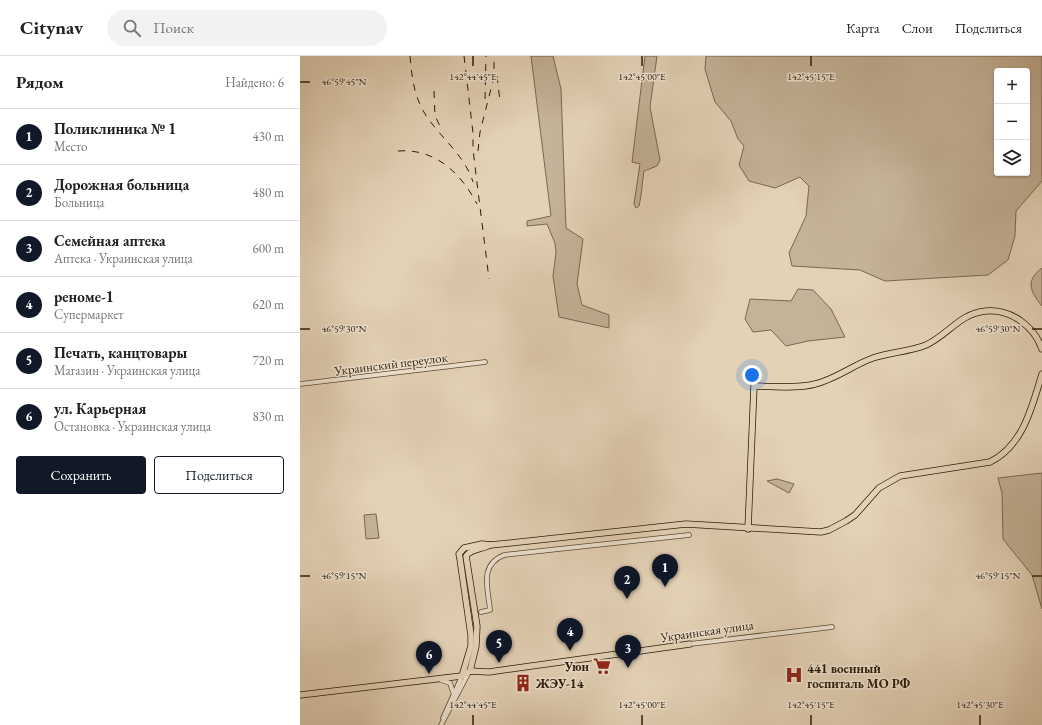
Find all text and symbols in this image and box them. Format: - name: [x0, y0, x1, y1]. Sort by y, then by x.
- search box: [107, 10, 387, 46]
- text: Citynav: [20, 15, 83, 40]
- icon: search: [121, 17, 143, 39]
- text: Поиск: [153, 18, 194, 37]
- text: Карта: [846, 19, 880, 37]
- text: Слои: [902, 19, 933, 37]
- text: Поделиться: [955, 19, 1022, 37]
- map controls: [994, 68, 1030, 176]
- button: +: [994, 68, 1030, 104]
- text: 142°44'45"E: [449, 70, 497, 83]
- text: 142°45'00"E: [618, 70, 666, 83]
- text: 142°45'15"E: [787, 70, 835, 83]
- text: Рядом: [16, 71, 64, 93]
- text: Найдено: 6: [225, 74, 284, 91]
- text: 46°59'45"N: [322, 75, 367, 88]
- button: −: [994, 104, 1030, 140]
- text: Поликлиника № 1: [54, 119, 176, 138]
- text: 1: [26, 128, 32, 145]
- text: 430 m: [253, 128, 284, 145]
- text: Место: [54, 138, 87, 155]
- button: layers: [994, 140, 1030, 176]
- text: Дорожная больница: [54, 175, 189, 194]
- text: 2: [26, 184, 32, 201]
- text: 480 m: [253, 184, 284, 201]
- text: Больница: [54, 194, 105, 211]
- text: Семейная аптека: [54, 231, 166, 250]
- text: 3: [26, 240, 32, 257]
- text: 600 m: [253, 240, 284, 257]
- text: Аптека · Украинская улица: [54, 250, 193, 267]
- text: реноме-1: [54, 287, 114, 306]
- text: 4: [26, 296, 32, 313]
- text: 620 m: [253, 296, 284, 313]
- text: Супермаркет: [54, 306, 124, 323]
- text: 46°59'30"N: [322, 322, 367, 335]
- text: 46°59'30"N: [976, 322, 1021, 335]
- text: Печать, канцтовары: [54, 343, 187, 362]
- street label: Украинский переулок: [332, 349, 449, 380]
- text: 5: [26, 352, 32, 369]
- text: 720 m: [253, 352, 284, 369]
- text: Магазин · Украинская улица: [54, 362, 200, 379]
- your location: [742, 365, 762, 385]
- text: ул. Карьерная: [54, 399, 146, 418]
- text: 6: [26, 408, 32, 425]
- text: 830 m: [253, 408, 284, 425]
- text: Остановка · Украинская улица: [54, 418, 211, 435]
- button: Сохранить: [16, 456, 146, 494]
- button: Поделиться: [154, 456, 284, 494]
- pin: 1: [652, 554, 678, 587]
- pin: 2: [614, 566, 640, 599]
- text: 46°59'15"N: [322, 569, 367, 582]
- text: 46°59'15"N: [976, 569, 1021, 582]
- street label: Украинская улица: [658, 616, 755, 646]
- pin: 4: [557, 618, 583, 651]
- pin: 5: [486, 630, 512, 663]
- pin: 3: [615, 635, 641, 668]
- pin: 6: [416, 641, 442, 674]
- supermarket icon: Уюн: [592, 656, 612, 676]
- place label: Уюн: [563, 658, 589, 675]
- place label: 441 военный госпиталь МО РФ: [807, 660, 911, 692]
- hospital icon: 441 военный госпиталь МО РФ: [784, 665, 804, 685]
- building icon: ЖЭУ-14: [513, 673, 533, 693]
- place label: ЖЭУ-14: [535, 675, 584, 692]
- text: 142°44'45"E: [449, 698, 497, 711]
- text: 142°45'00"E: [618, 698, 666, 711]
- text: 142°45'15"E: [787, 698, 835, 711]
- text: 142°45'30"E: [956, 698, 1004, 711]

